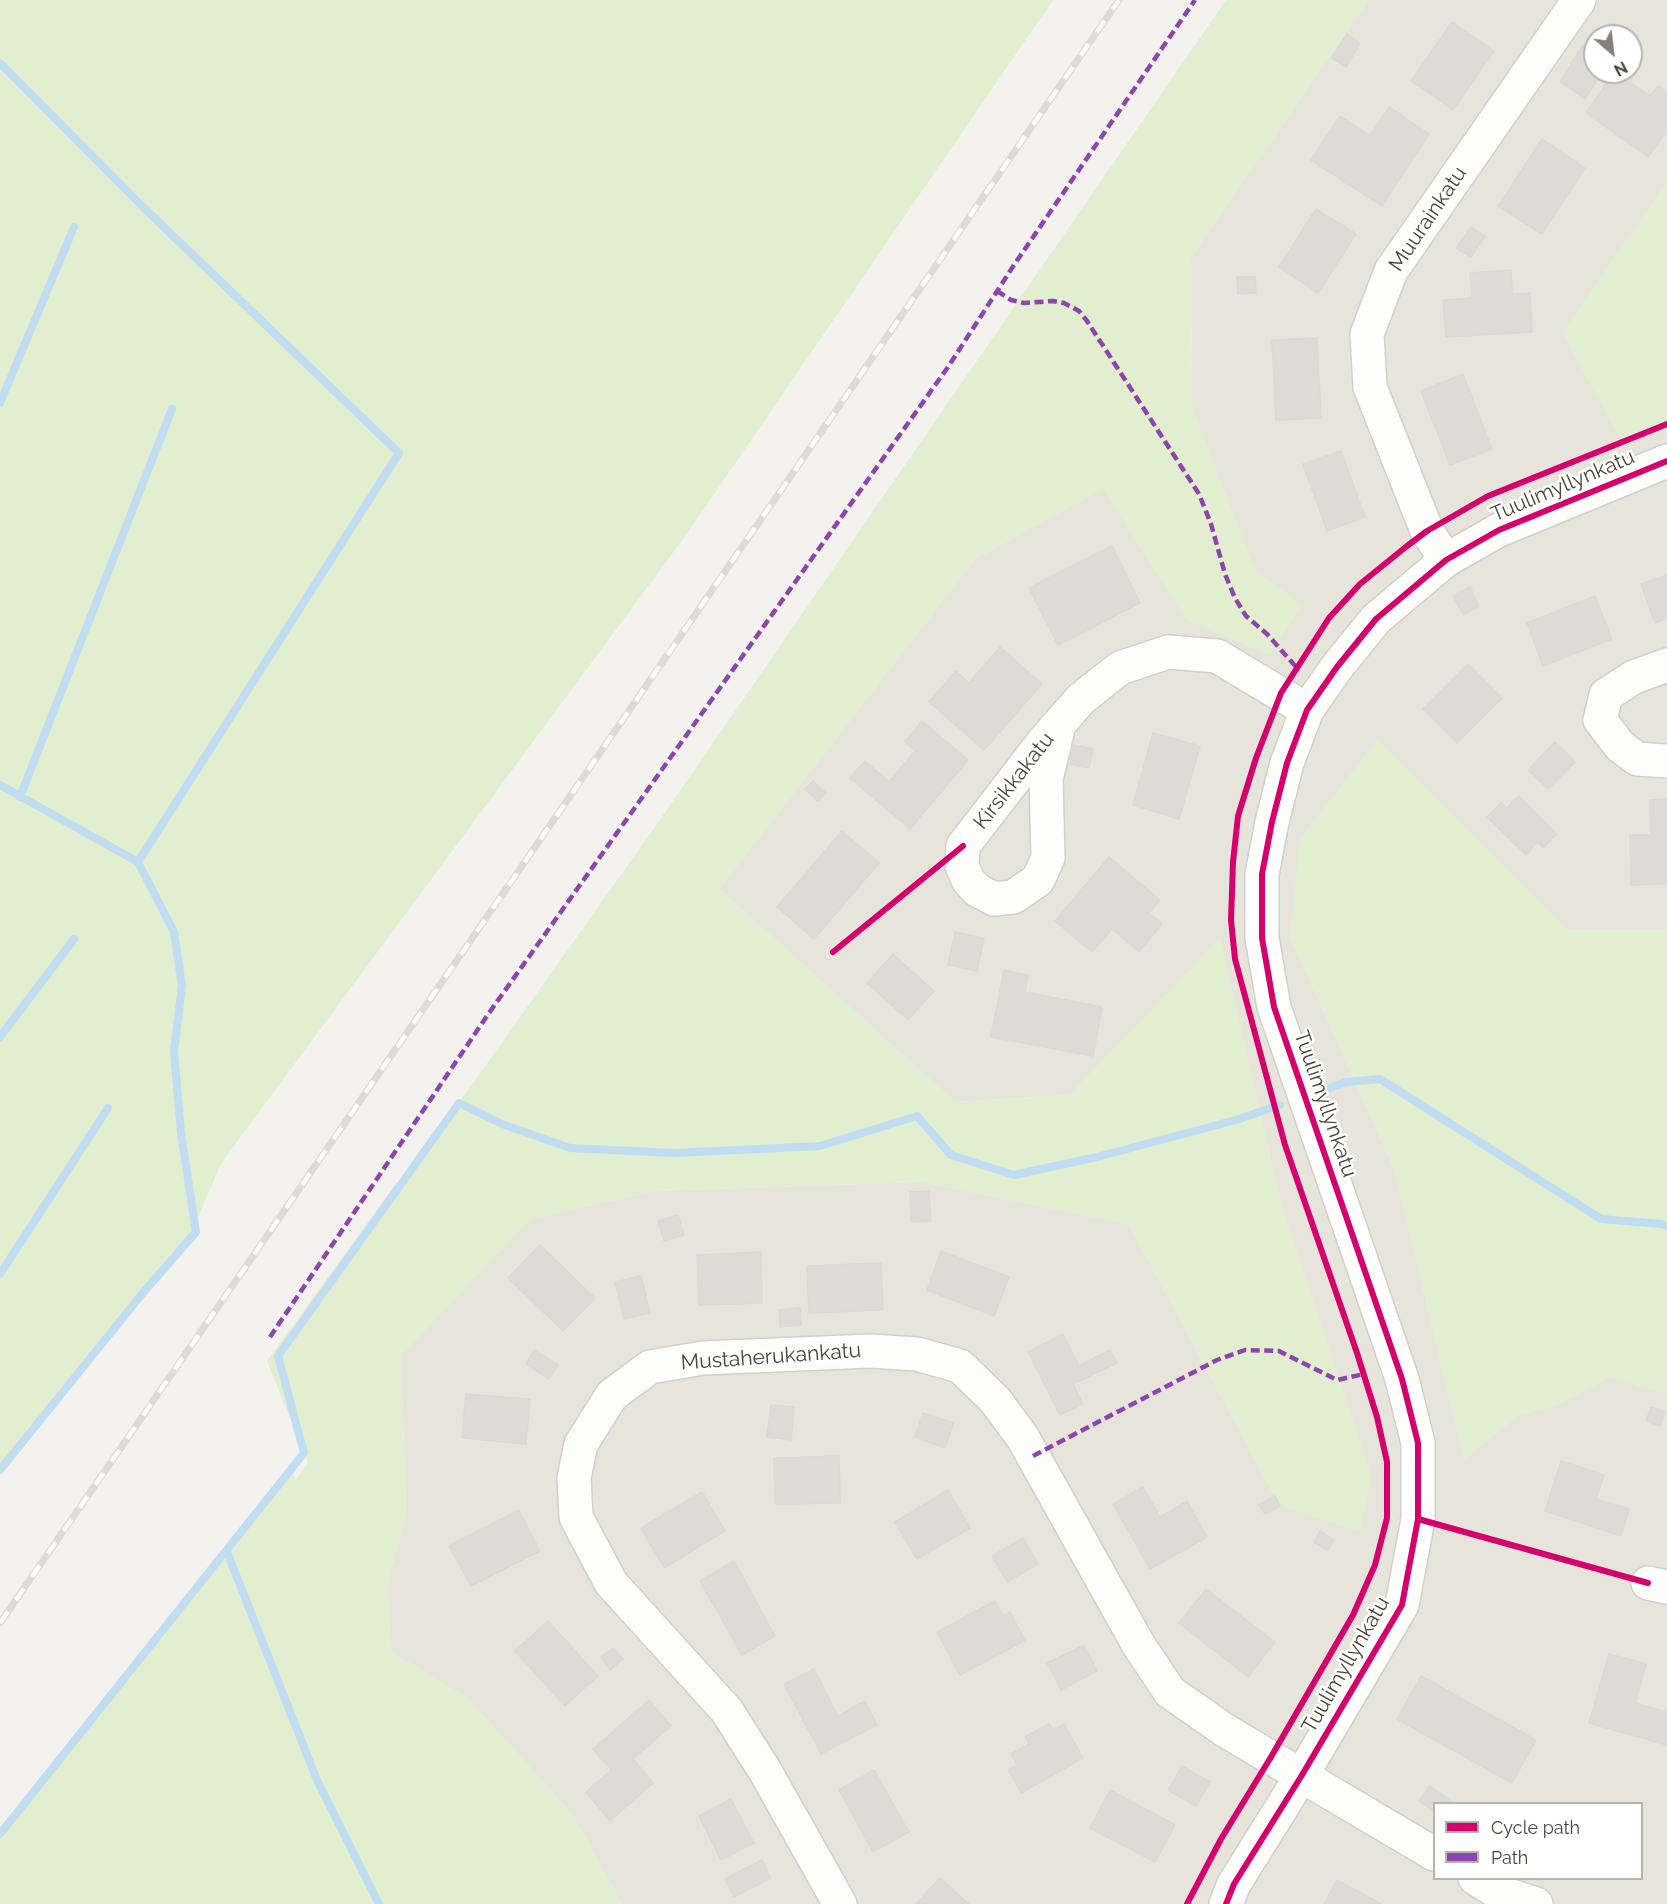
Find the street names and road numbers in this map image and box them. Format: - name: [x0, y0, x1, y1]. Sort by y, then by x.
- street label: Muurainkatu: [1384, 162, 1472, 276]
- street label: Tuulimyllynkatu: [1487, 444, 1639, 528]
- street label: Kirsikkakatu: [968, 728, 1060, 834]
- street label: Tuulimyllynkatu: [1288, 1027, 1362, 1181]
- street label: Mustaherukankatu: [680, 1338, 862, 1376]
- street label: Tuulimyllynkatu: [1297, 1592, 1395, 1738]

